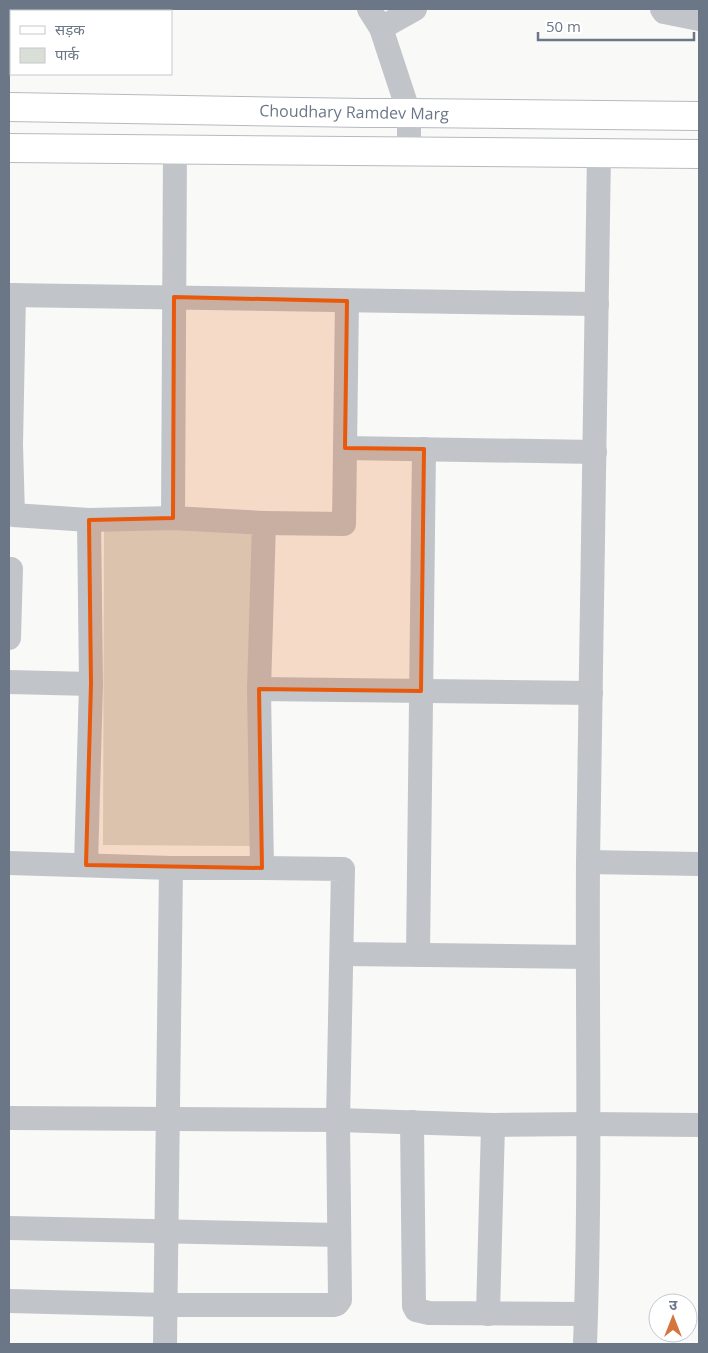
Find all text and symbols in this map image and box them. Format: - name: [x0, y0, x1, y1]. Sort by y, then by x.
- legend: [10, 10, 172, 75]
- scale bar: [538, 10, 694, 42]
- text: 50 m: [546, 16, 581, 36]
- text: सड़क: [55, 19, 85, 39]
- text: पार्क: [55, 44, 79, 64]
- street label: Choudhary Ramdev Marg: [259, 99, 449, 125]
- north arrow: [648, 1293, 698, 1343]
- text: उ: [669, 1295, 678, 1314]

